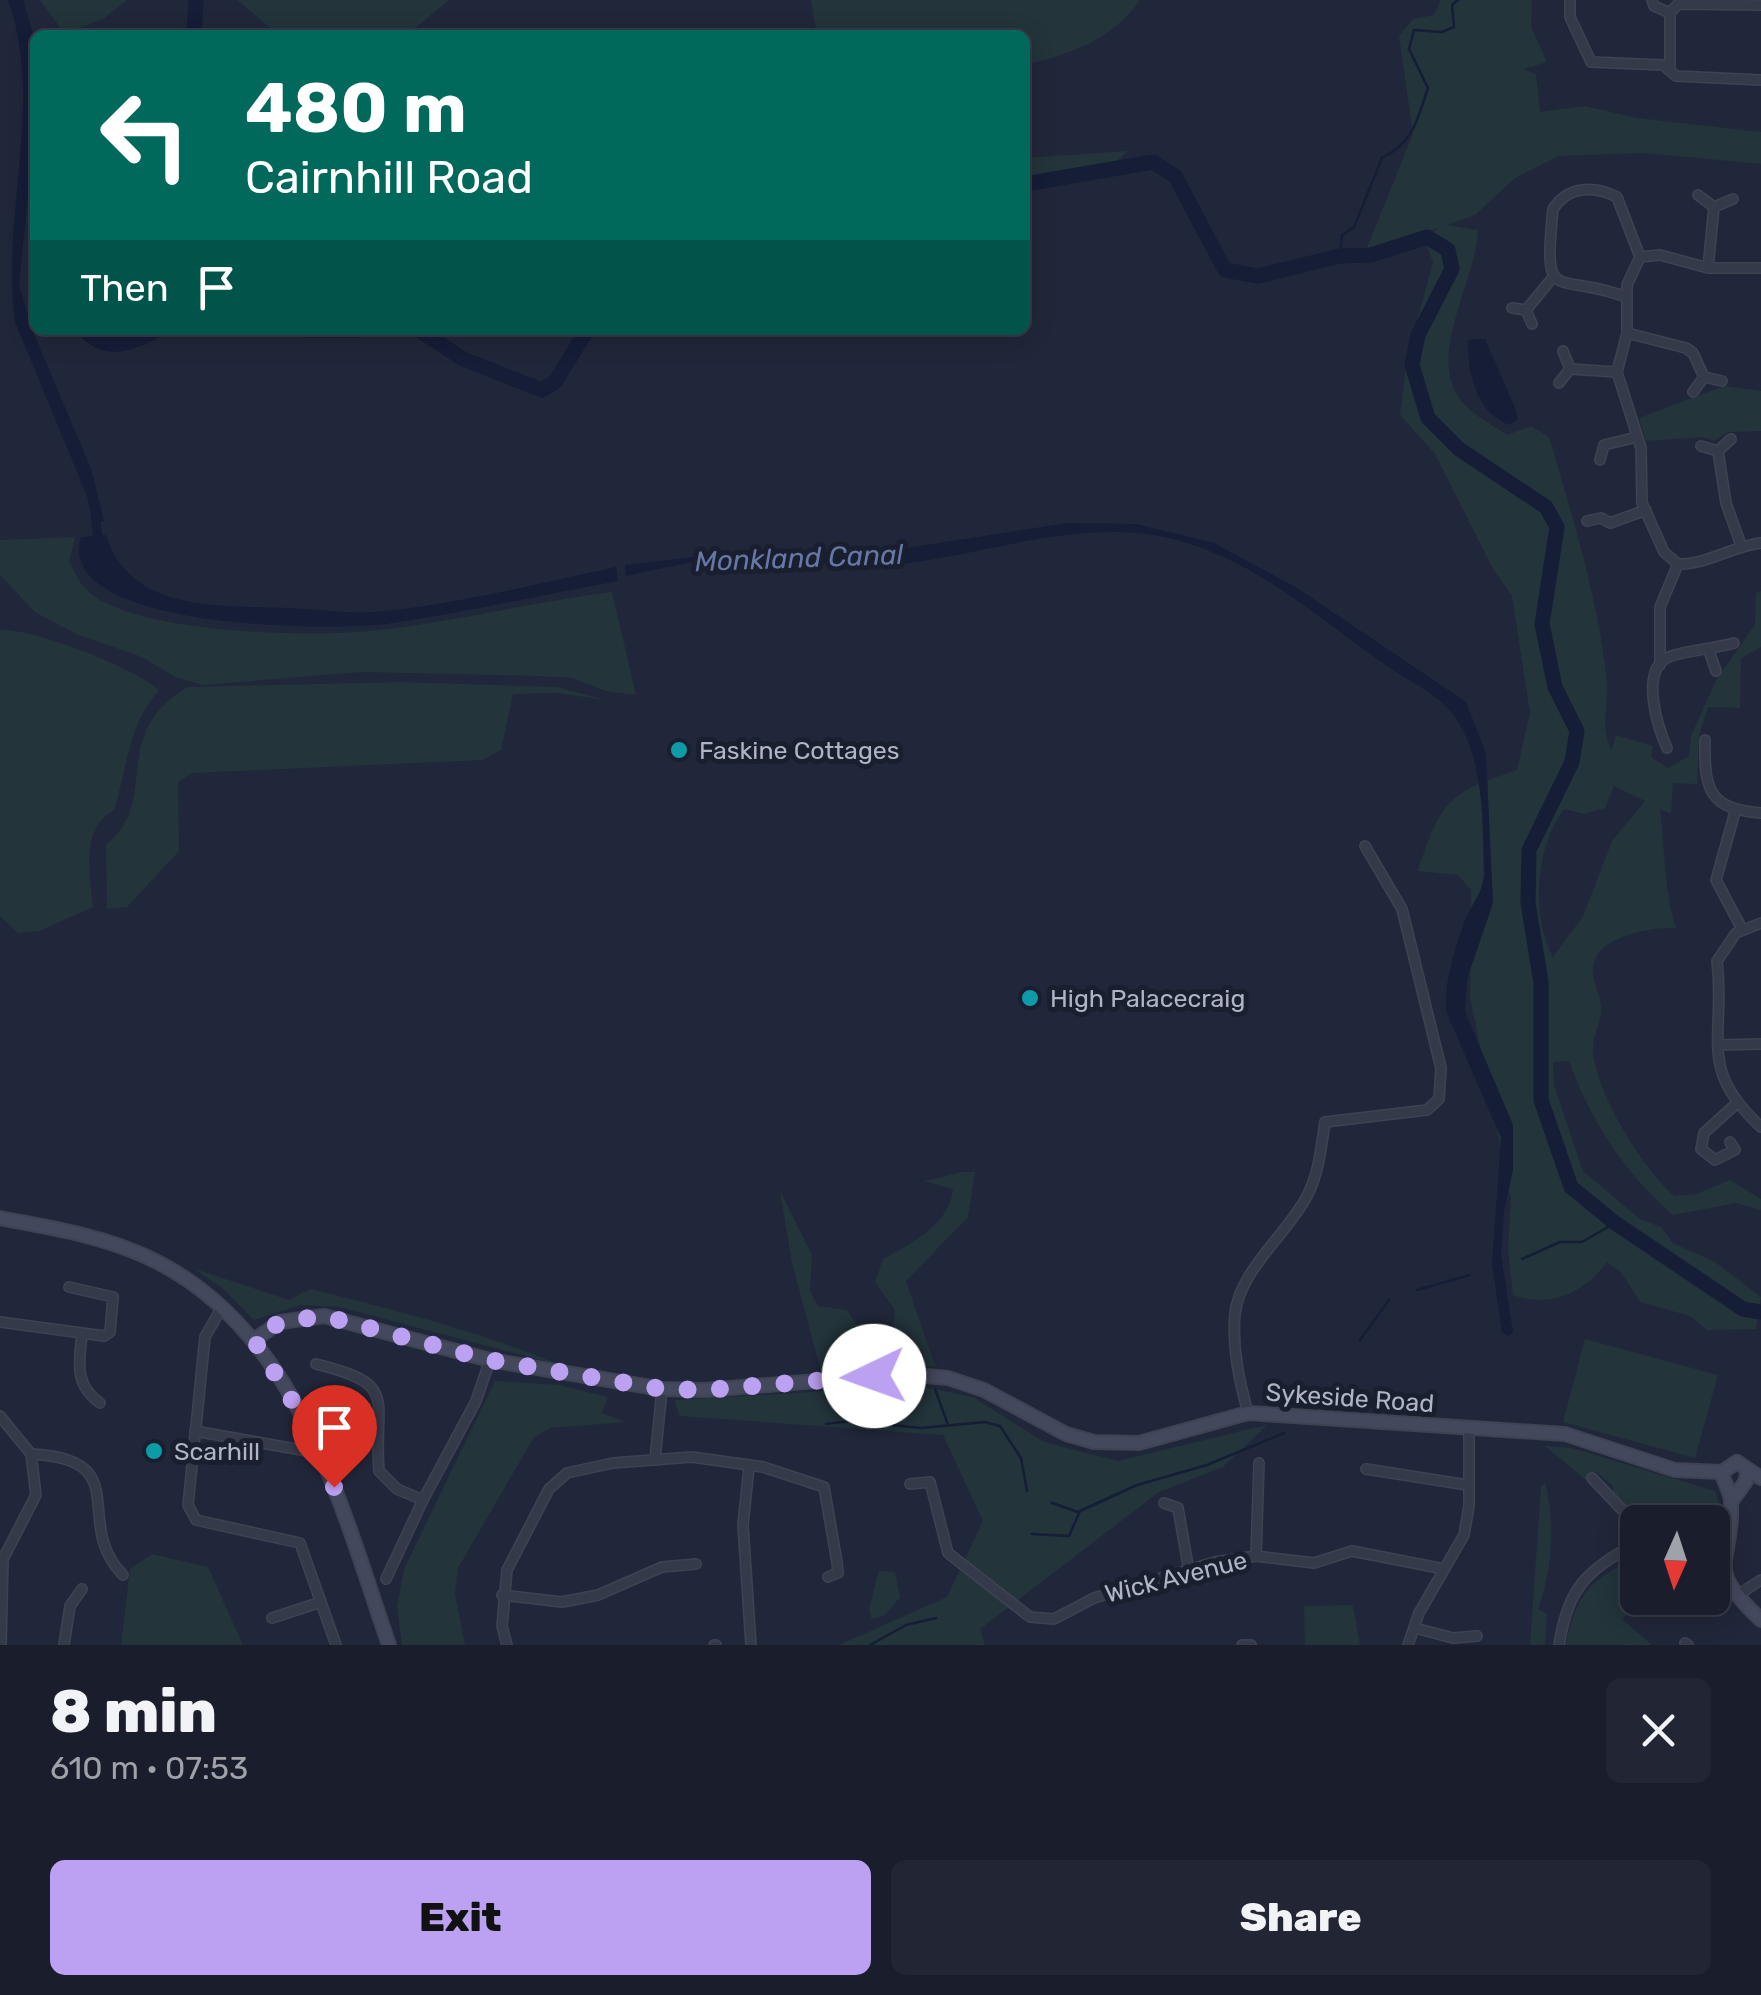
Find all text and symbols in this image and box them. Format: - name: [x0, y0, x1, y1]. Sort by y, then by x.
- text: 480 m: [245, 67, 467, 150]
- icon: left: [80, 70, 210, 200]
- text: Cairnhill Road: [245, 151, 533, 204]
- icon: arrive: [189, 260, 244, 315]
- text: Then: [80, 265, 169, 311]
- water label: Monkland Canal: [694, 538, 905, 578]
- place label: Faskine Cottages: [699, 736, 900, 765]
- marker: Faskine Cottages: [668, 739, 690, 761]
- place label: High Palacecraig: [1050, 984, 1245, 1013]
- marker: High Palacecraig: [1019, 987, 1041, 1009]
- position arrow: [822, 1324, 926, 1428]
- street label: Sykeside Road: [1265, 1378, 1435, 1418]
- pin: [292, 1385, 377, 1488]
- icon: arrive: [307, 1400, 362, 1455]
- place label: Scarhill: [174, 1437, 260, 1466]
- marker: Scarhill: [143, 1440, 165, 1462]
- north arrow: [1620, 1505, 1730, 1615]
- map controls: [1620, 1505, 1730, 1615]
- street label: Wick Avenue: [1102, 1545, 1250, 1609]
- text: 8 min: [50, 1676, 217, 1747]
- button: close: [1606, 1678, 1711, 1783]
- text: 610 m · 07:53: [50, 1749, 248, 1787]
- button: Exit: [50, 1860, 871, 1975]
- button: Share: [891, 1860, 1711, 1975]

